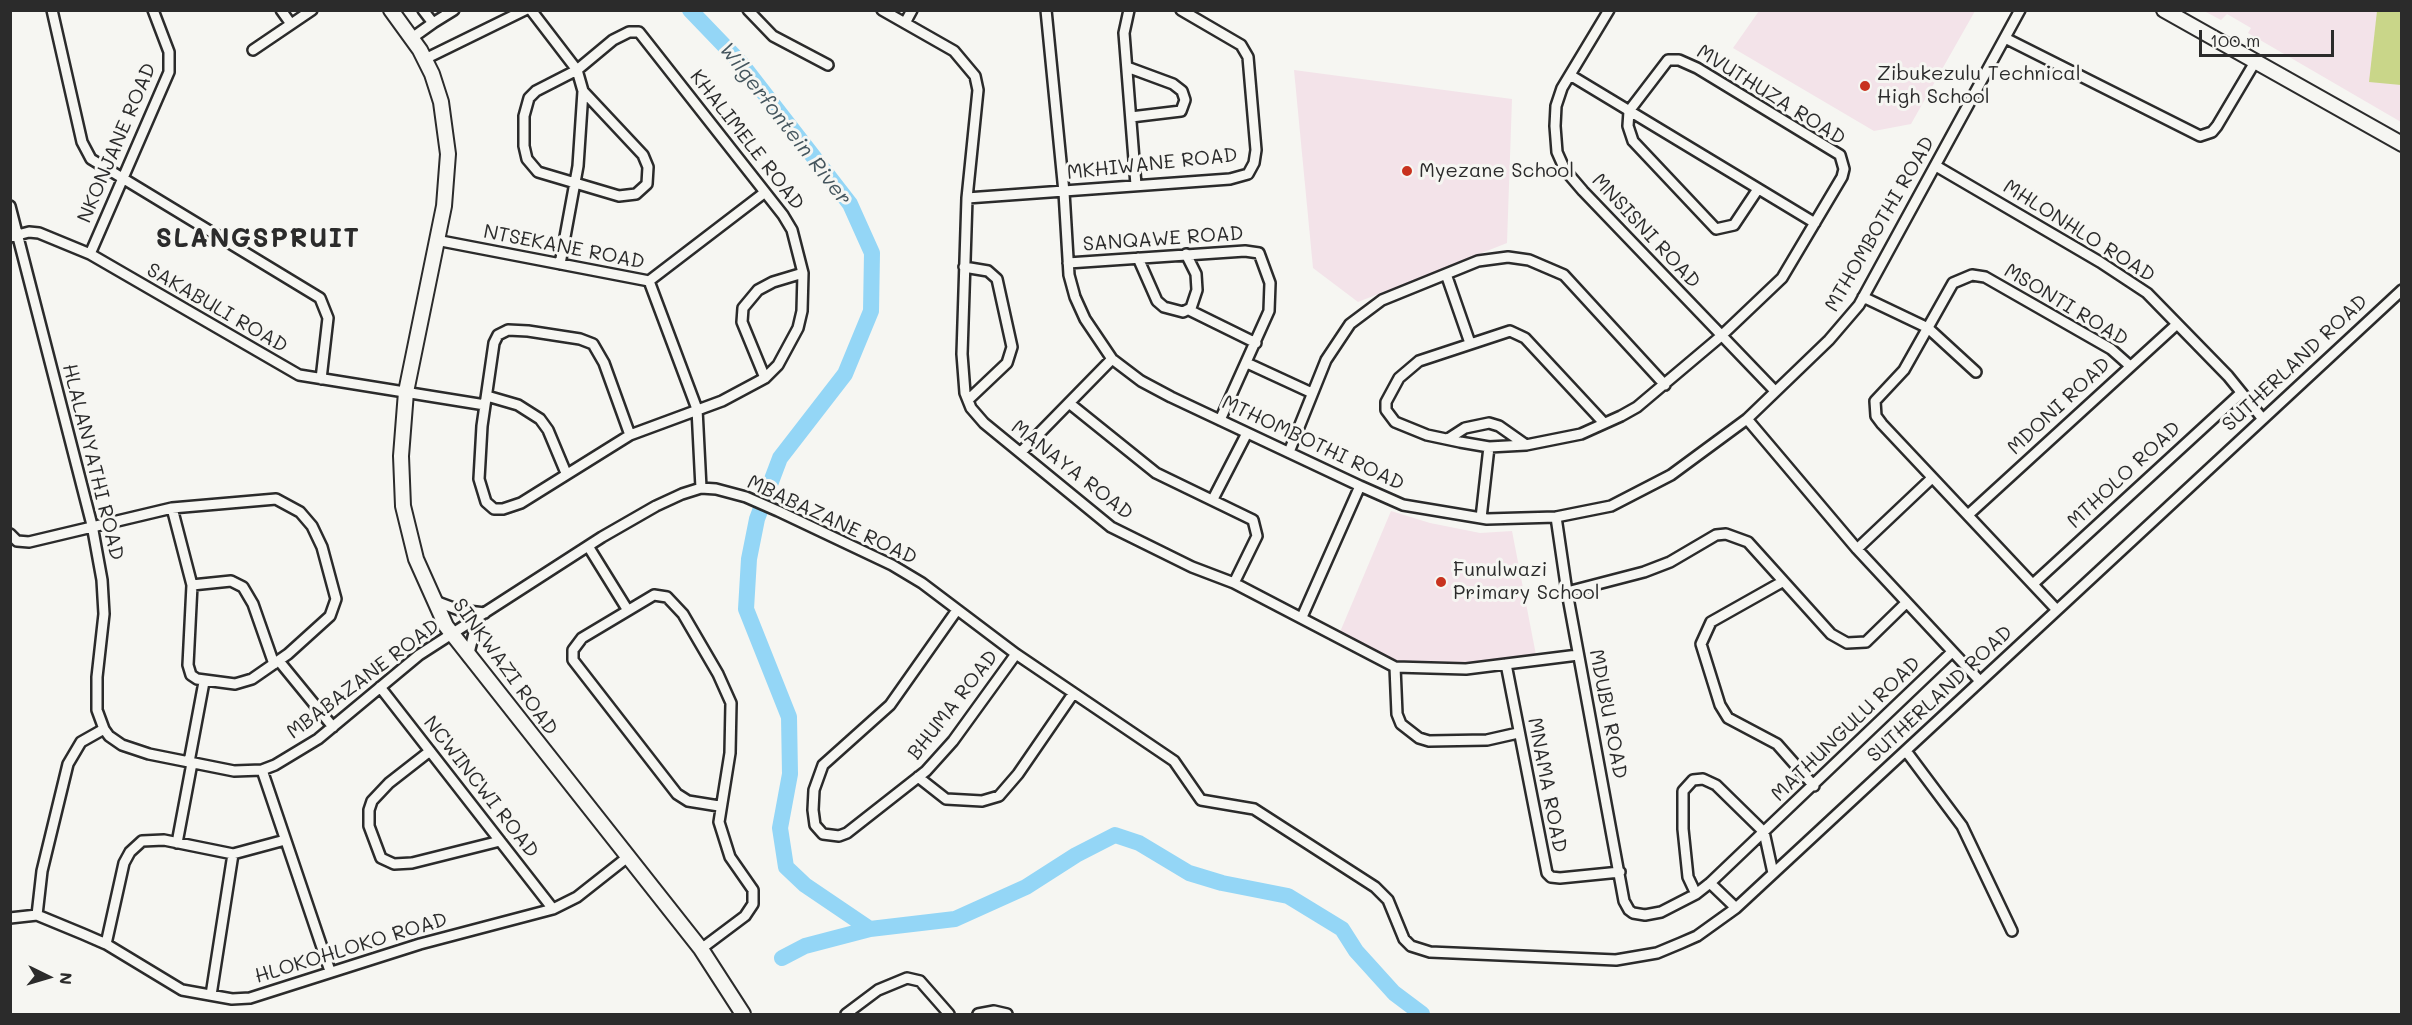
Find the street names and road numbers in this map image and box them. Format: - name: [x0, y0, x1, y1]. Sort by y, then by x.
- street label: MVUTHUZA ROAD: [1692, 40, 1850, 150]
- street label: NKONJANE ROAD: [73, 60, 161, 226]
- street label: KHALIMELE ROAD: [685, 65, 809, 215]
- street label: MTHOMBOTHI ROAD: [1820, 132, 1940, 316]
- street label: MKHIWANE ROAD: [1066, 143, 1238, 185]
- street label: MNSISNI ROAD: [1587, 169, 1705, 293]
- street label: MHLONHLO ROAD: [1999, 175, 2159, 287]
- street label: NTSEKANE ROAD: [481, 220, 647, 274]
- street label: SANQAWE ROAD: [1082, 221, 1244, 257]
- street label: SAKABULI ROAD: [142, 258, 292, 358]
- street label: MSONTI ROAD: [2000, 259, 2132, 351]
- street label: SUTHERLAND ROAD: [2217, 290, 2373, 436]
- street label: MDONI ROAD: [2003, 352, 2115, 460]
- street label: HLALANYATHI ROAD: [57, 361, 129, 563]
- street label: MTHOMBOTHI ROAD: [1218, 390, 1408, 496]
- street label: MANAYA ROAD: [1006, 415, 1138, 525]
- street label: MTHOLO ROAD: [2062, 416, 2186, 534]
- street label: MBABAZANE ROAD: [743, 470, 921, 570]
- street label: SINKWAZI ROAD: [447, 594, 563, 740]
- street label: MBABAZANE ROAD: [282, 614, 444, 744]
- street label: SUTHERLAND ROAD: [1862, 621, 2018, 767]
- street label: BHUMA ROAD: [903, 645, 1003, 765]
- street label: MDUBU ROAD: [1584, 647, 1632, 781]
- street label: MATHUNGULU ROAD: [1766, 652, 1926, 806]
- street label: NCWINCWI ROAD: [418, 711, 544, 863]
- street label: MNAMA ROAD: [1522, 715, 1572, 855]
- street label: HLOKOHLOKO ROAD: [252, 907, 450, 989]

